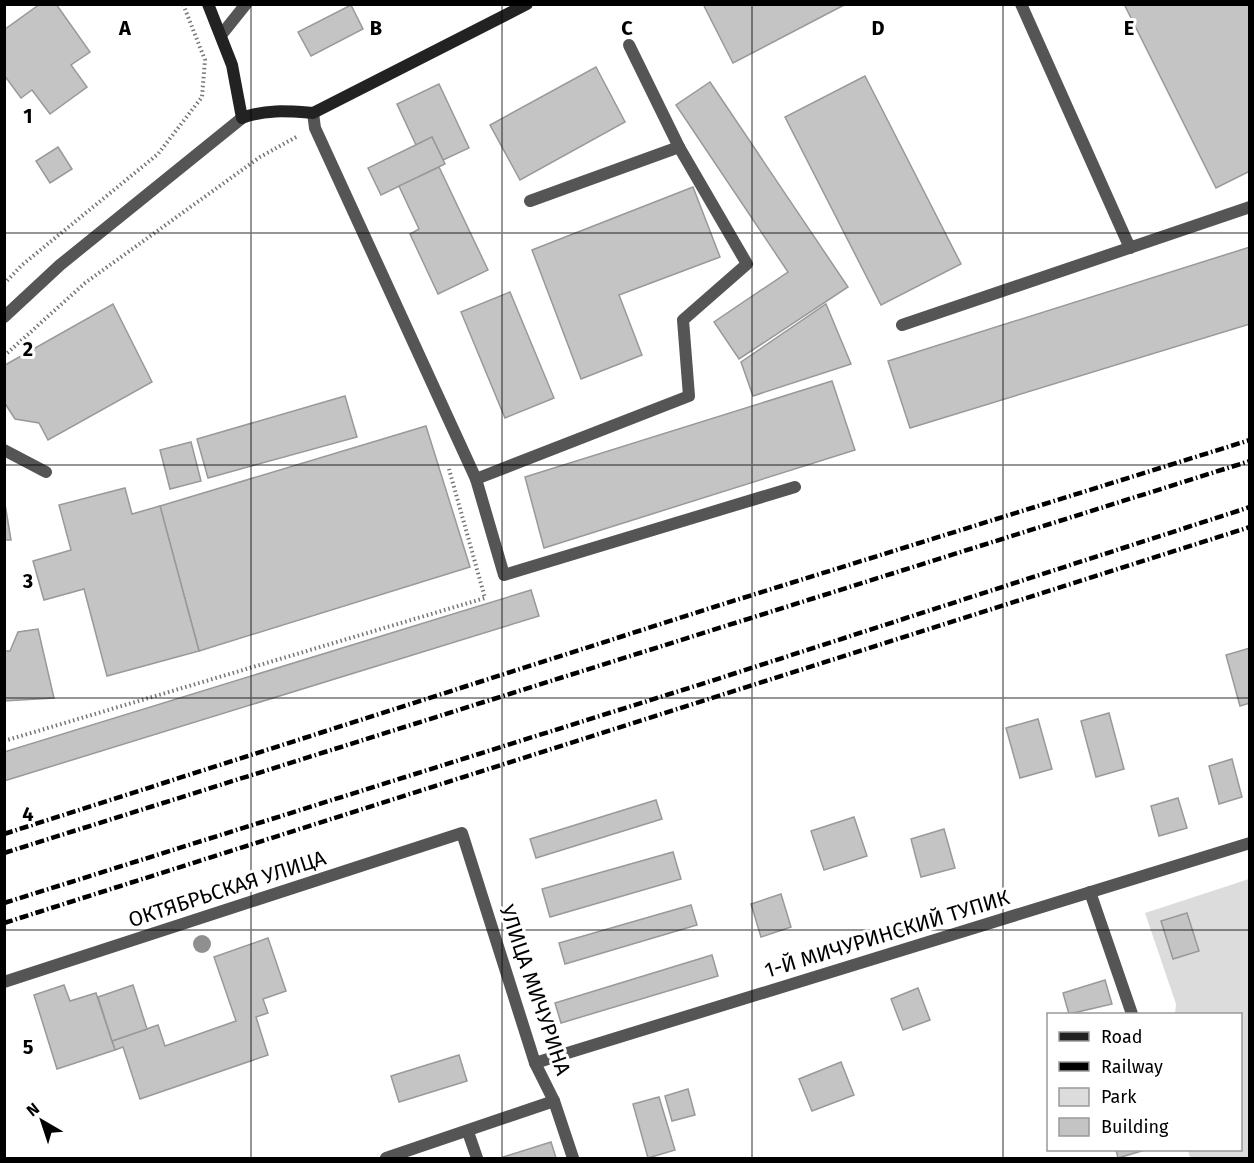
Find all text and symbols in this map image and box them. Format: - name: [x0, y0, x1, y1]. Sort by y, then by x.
- text: A: [118, 16, 132, 40]
- text: B: [370, 16, 382, 40]
- text: C: [621, 16, 633, 40]
- text: D: [871, 16, 885, 40]
- text: E: [1124, 16, 1134, 40]
- text: 1: [23, 104, 33, 128]
- text: 2: [23, 337, 33, 361]
- text: 3: [22, 569, 33, 593]
- text: 4: [22, 802, 34, 826]
- street label: ОКТЯБРЬСКАЯ УЛИЦА: [125, 845, 329, 933]
- street label: 1-Й МИЧУРИНСКИЙ ТУПИК: [761, 884, 1013, 984]
- street label: УЛИЦА МИЧУРИНА: [494, 901, 576, 1079]
- legend: [1047, 1013, 1242, 1151]
- text: Road: [1101, 1026, 1143, 1048]
- text: 5: [23, 1035, 34, 1059]
- text: Railway: [1101, 1056, 1163, 1078]
- text: Park: [1101, 1086, 1137, 1108]
- north arrow: [12, 1091, 72, 1151]
- text: N: [23, 1099, 43, 1120]
- text: Building: [1101, 1116, 1169, 1138]

